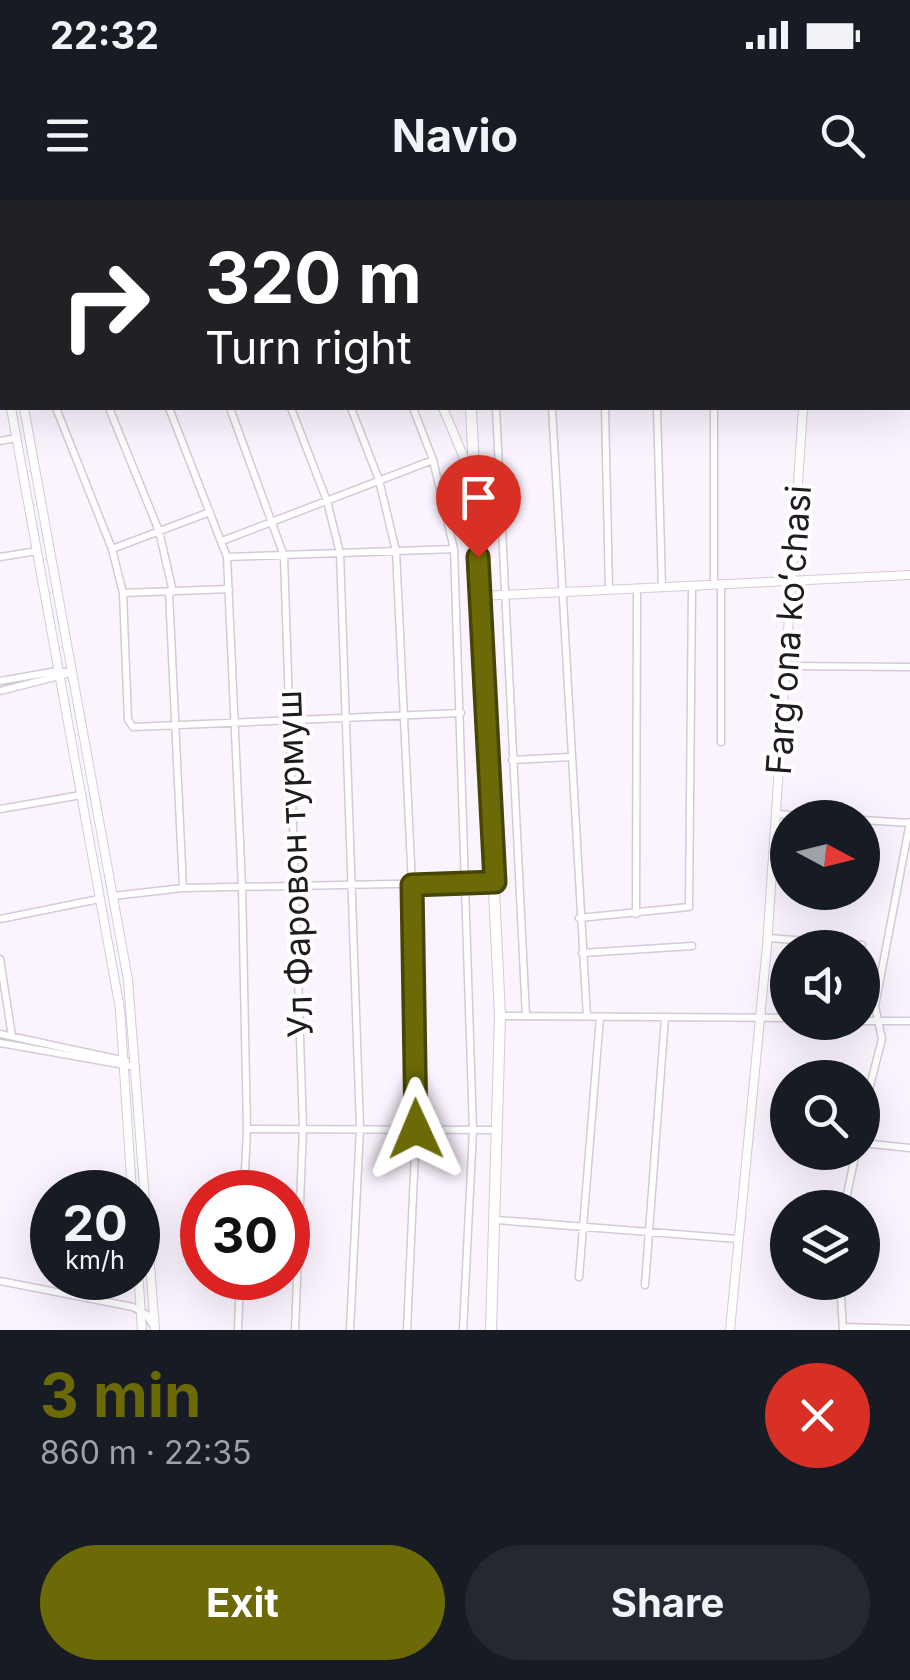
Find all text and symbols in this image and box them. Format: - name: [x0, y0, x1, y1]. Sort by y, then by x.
- text: 22:32: [50, 12, 159, 58]
- icon: menu: [40, 108, 95, 163]
- text: Navio: [392, 108, 518, 163]
- icon: search: [815, 108, 870, 163]
- text: 320 m: [205, 235, 422, 320]
- icon: right: [40, 240, 170, 370]
- text: Turn right: [205, 320, 412, 375]
- pin: [436, 455, 521, 558]
- icon: arrive: [451, 470, 506, 525]
- street label: Fargʻona koʻchasi: [757, 484, 819, 776]
- street label: Ул Фаровон турмуш: [267, 690, 321, 1039]
- north arrow: [770, 800, 880, 910]
- map controls: [770, 800, 880, 1300]
- button: sound: [770, 930, 880, 1040]
- button: search: [770, 1060, 880, 1170]
- position arrow: [364, 1077, 468, 1181]
- speed limit sign: 30: [180, 1170, 310, 1300]
- button: layers: [770, 1190, 880, 1300]
- text: 20: [62, 1193, 128, 1253]
- text: km/h: [65, 1245, 125, 1275]
- text: 3 min: [40, 1359, 201, 1431]
- button: close: [765, 1363, 870, 1468]
- text: 860 m · 22:35: [40, 1433, 252, 1472]
- button: Exit: [40, 1545, 445, 1660]
- button: Share: [465, 1545, 870, 1660]

